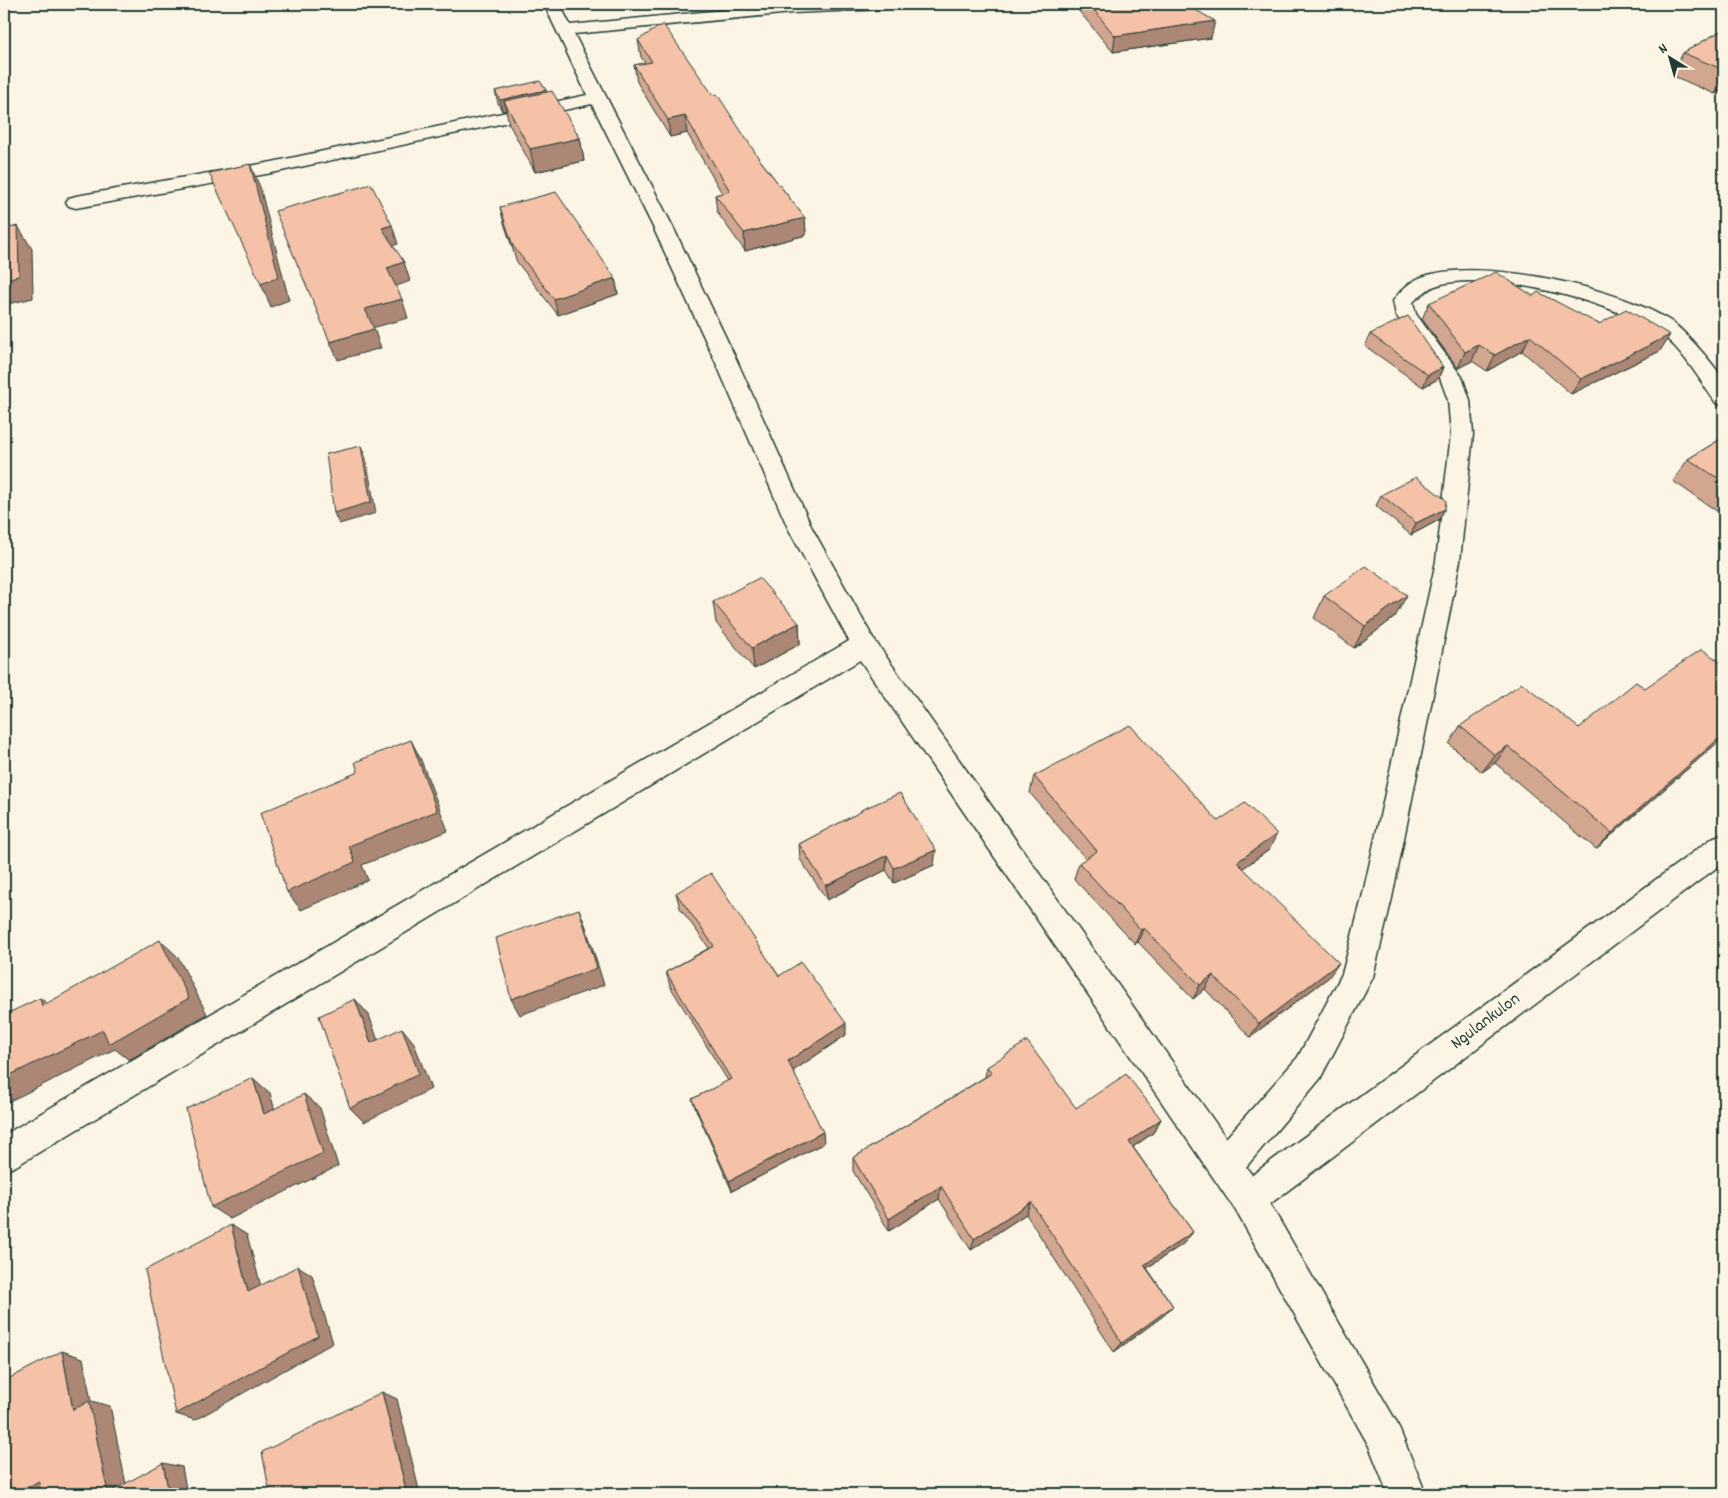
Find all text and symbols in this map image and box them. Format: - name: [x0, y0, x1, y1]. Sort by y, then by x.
- north arrow: [1646, 32, 1696, 82]
- text: N: [1655, 39, 1672, 59]
- street label: Ngulankulon: [1446, 988, 1526, 1056]

